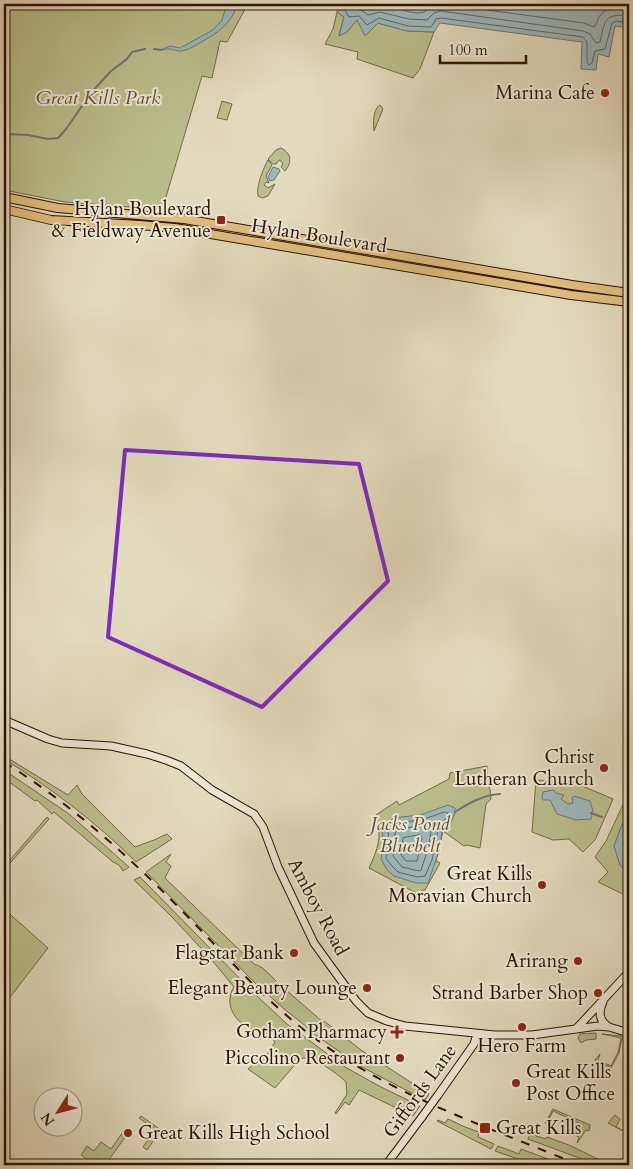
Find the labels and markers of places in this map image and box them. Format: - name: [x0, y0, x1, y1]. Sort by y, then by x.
- place label: Marina Cafe: [495, 80, 595, 106]
- marker: Marina Cafe: [599, 87, 611, 99]
- place label: Hylan Boulevard & Fieldway Avenue: [52, 196, 211, 244]
- marker: Hylan Boulevard & Fieldway Avenue: [215, 214, 227, 226]
- place label: Christ Lutheran Church: [455, 744, 595, 792]
- marker: Christ Lutheran Church: [598, 762, 610, 774]
- place label: Great Kills Moravian Church: [388, 861, 533, 909]
- marker: Great Kills Moravian Church: [536, 879, 548, 891]
- place label: Flagstar Bank: [175, 940, 285, 966]
- marker: Flagstar Bank: [288, 947, 300, 959]
- place label: Arirang: [506, 948, 568, 974]
- marker: Arirang: [572, 955, 584, 967]
- place label: Elegant Beauty Lounge: [167, 975, 357, 1001]
- place label: Strand Barber Shop: [432, 980, 588, 1006]
- marker: Elegant Beauty Lounge: [361, 982, 373, 994]
- marker: Strand Barber Shop: [592, 987, 604, 999]
- place label: Gotham Pharmacy: [236, 1019, 387, 1045]
- marker: Hero Farm: [516, 1021, 528, 1033]
- marker: Gotham Pharmacy: [391, 1026, 403, 1038]
- place label: Hero Farm: [478, 1033, 567, 1059]
- place label: Piccolino Restaurant: [225, 1045, 390, 1071]
- marker: Piccolino Restaurant: [394, 1052, 406, 1064]
- place label: Great Kills Post Office: [526, 1059, 615, 1107]
- marker: Great Kills Post Office: [510, 1077, 522, 1089]
- place label: Great Kills: [496, 1115, 581, 1141]
- place label: Great Kills High School: [138, 1120, 330, 1146]
- marker: Great Kills: [478, 1121, 492, 1135]
- marker: Great Kills High School: [122, 1127, 134, 1139]

